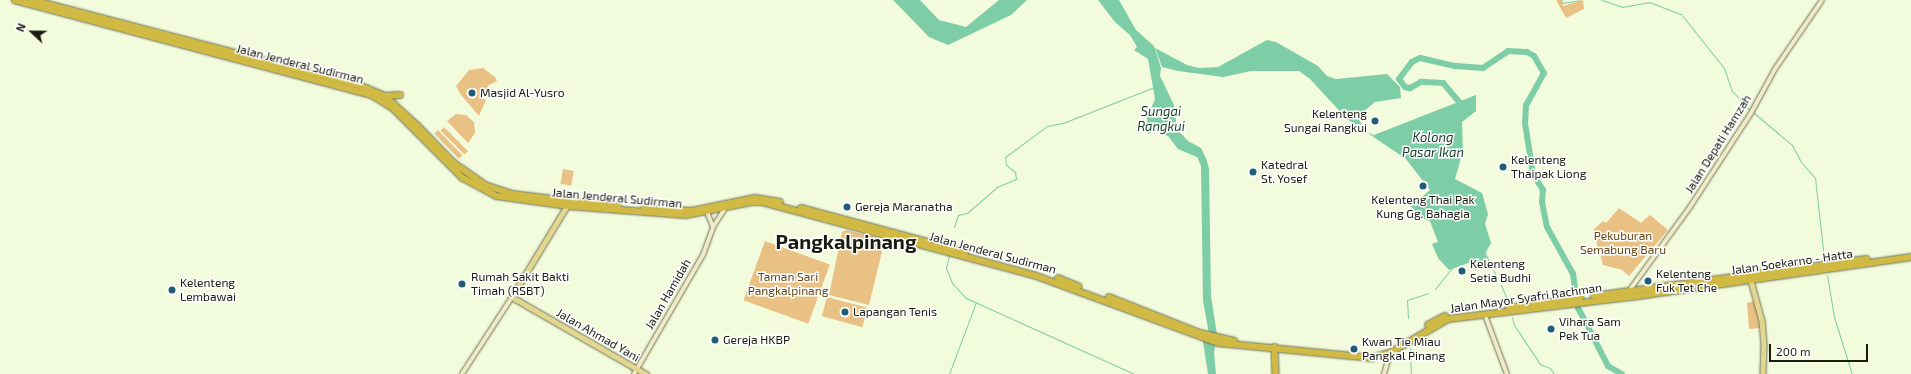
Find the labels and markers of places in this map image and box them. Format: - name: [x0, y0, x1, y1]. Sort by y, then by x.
- place label: Masjid Al-Yusro: [480, 86, 565, 100]
- marker: Masjid Al-Yusro: [467, 88, 477, 98]
- place label: Kelenteng Sungai Rangkui: [1284, 107, 1367, 135]
- marker: Kelenteng Sungai Rangkui: [1370, 116, 1380, 126]
- place label: Kelenteng Thaipak Liong: [1511, 153, 1586, 181]
- place label: Katedral St. Yosef: [1261, 158, 1308, 186]
- marker: Kelenteng Thaipak Liong: [1498, 162, 1508, 172]
- marker: Katedral St. Yosef: [1248, 167, 1258, 177]
- marker: Kelenteng Thai Pak Kung Gg. Bahagia: [1418, 181, 1428, 191]
- place label: Kelenteng Thai Pak Kung Gg. Bahagia: [1371, 193, 1475, 221]
- place label: Gereja Maranatha: [855, 200, 953, 214]
- marker: Gereja Maranatha: [842, 202, 852, 212]
- place label: Kelenteng Setia Budhi: [1470, 257, 1531, 285]
- marker: Kelenteng Setia Budhi: [1457, 266, 1467, 276]
- place label: Kelenteng Fuk Tet Che: [1656, 267, 1717, 295]
- place label: Rumah Sakit Bakti Timah (RSBT): [471, 270, 569, 298]
- place label: Kelenteng Lembawai: [180, 276, 236, 304]
- marker: Kelenteng Fuk Tet Che: [1643, 276, 1653, 286]
- marker: Rumah Sakit Bakti Timah (RSBT): [456, 278, 468, 290]
- marker: Kelenteng Lembawai: [167, 285, 177, 295]
- place label: Lapangan Tenis: [853, 305, 937, 319]
- marker: Lapangan Tenis: [840, 307, 850, 317]
- place label: Vihara Sam Pek Tua: [1559, 315, 1621, 343]
- marker: Vihara Sam Pek Tua: [1546, 324, 1556, 334]
- place label: Gereja HKBP: [723, 333, 790, 347]
- marker: Gereja HKBP: [710, 335, 720, 345]
- place label: Kwan Tie Miau Pangkal Pinang: [1362, 335, 1446, 363]
- marker: Kwan Tie Miau Pangkal Pinang: [1349, 344, 1359, 354]

